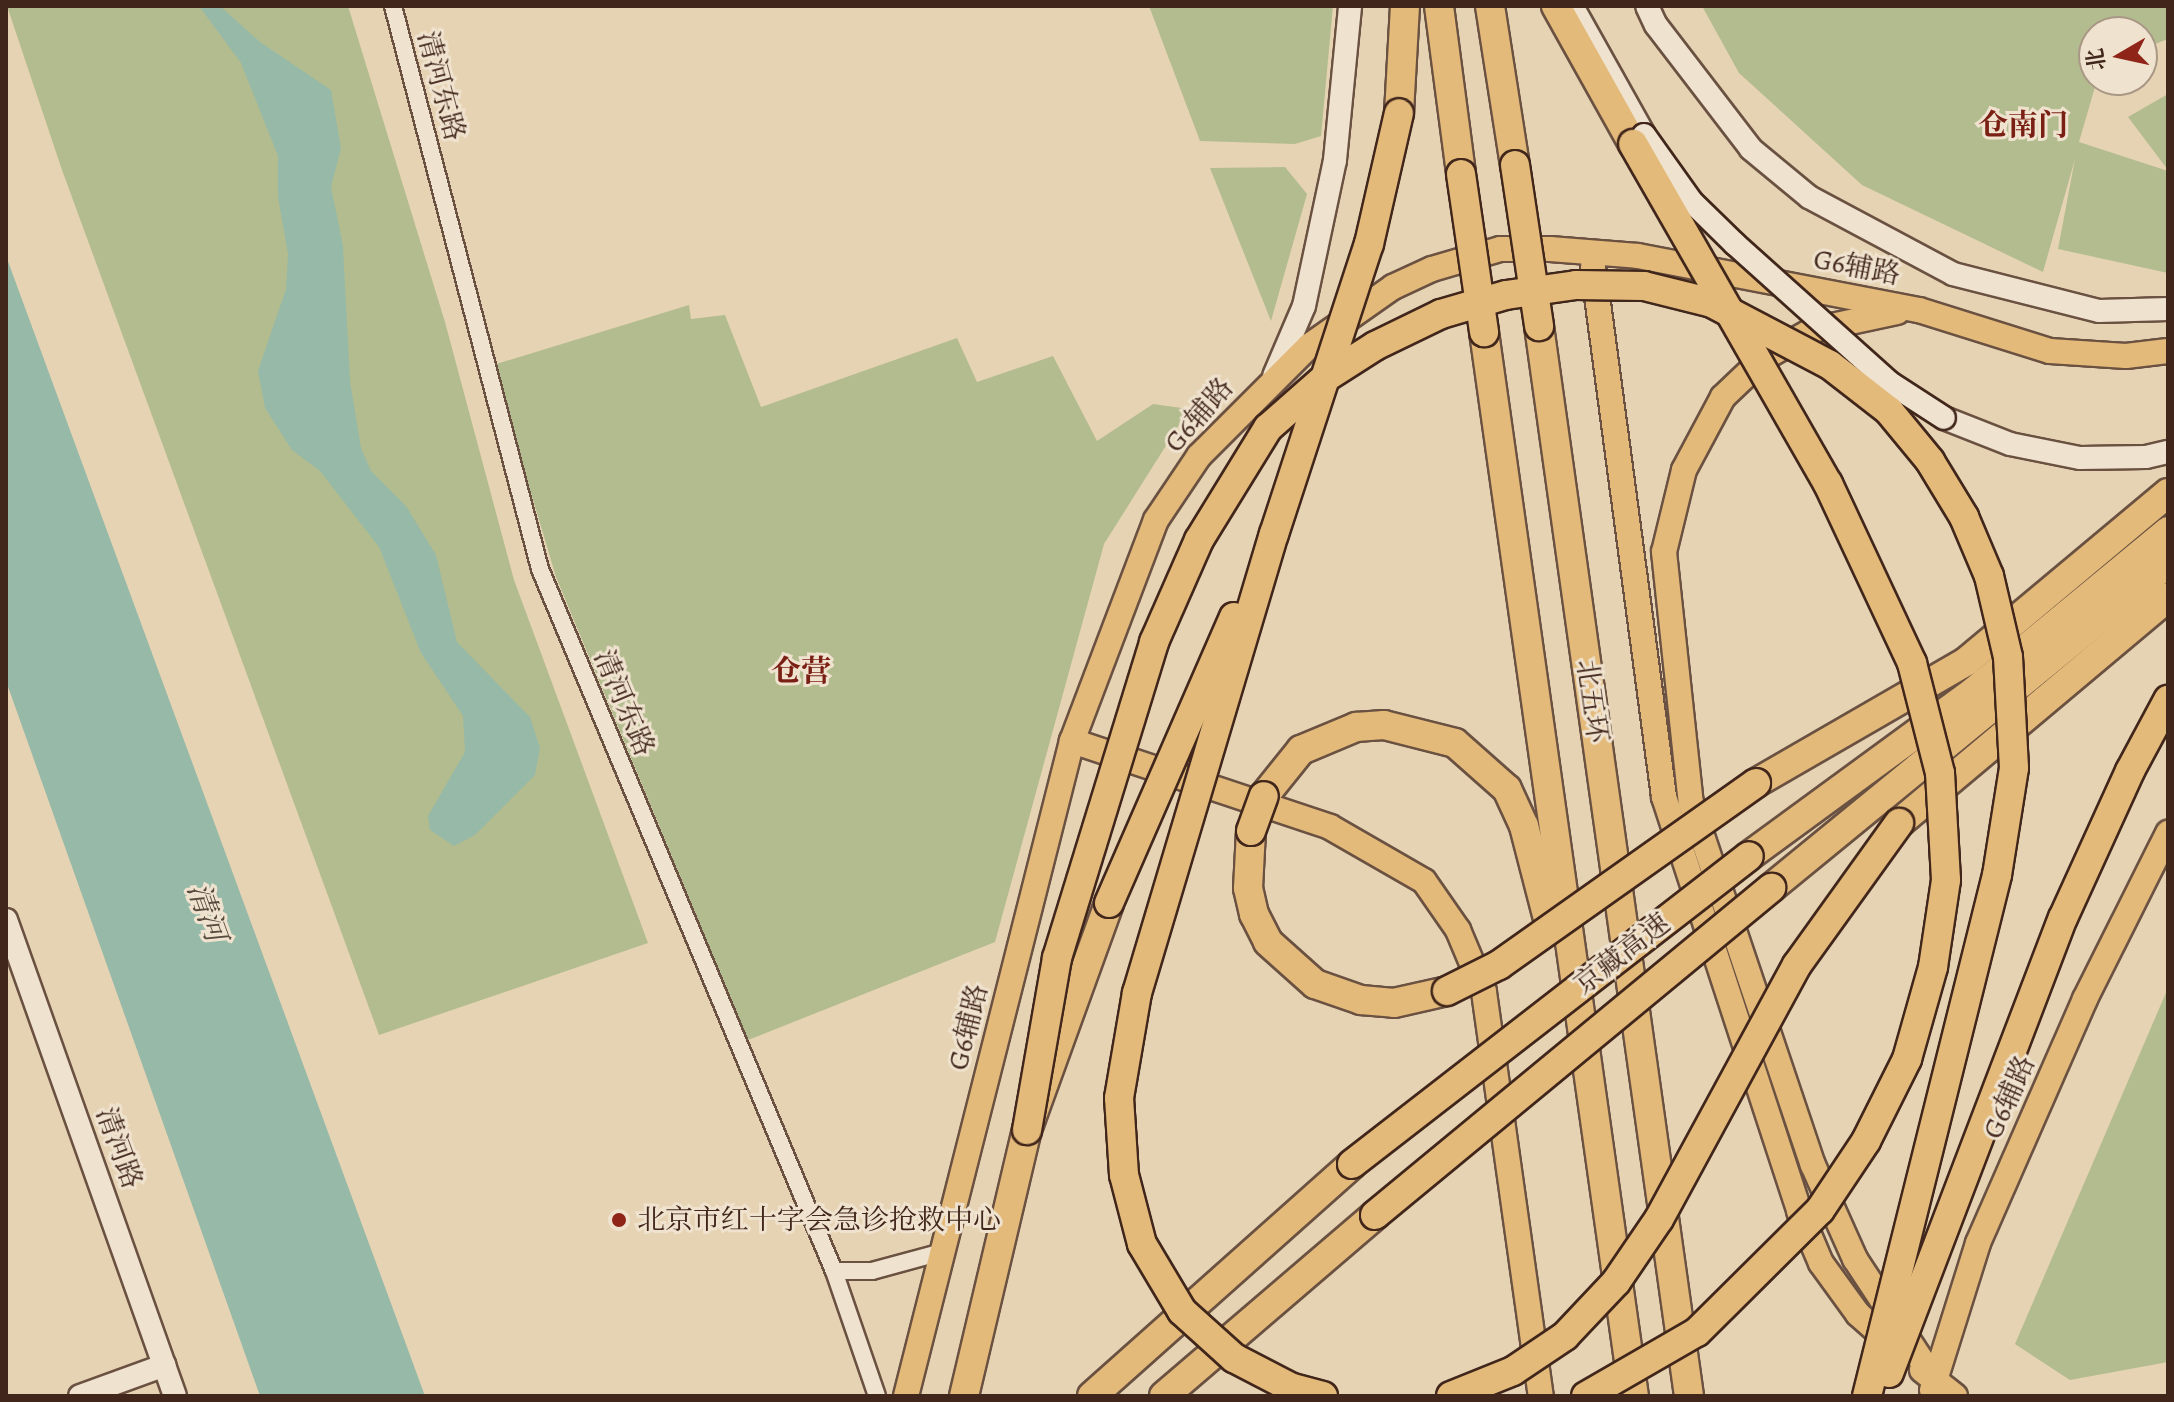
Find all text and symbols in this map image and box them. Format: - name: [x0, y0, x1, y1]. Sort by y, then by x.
- north arrow: [2078, 16, 2158, 96]
- street label: 清河东路: [410, 28, 472, 144]
- text: 北: [2080, 46, 2113, 73]
- district label: 仓南门: [1978, 107, 2068, 143]
- street label: G6辅路: [1811, 242, 1903, 292]
- street label: G6辅路: [1158, 371, 1240, 459]
- street label: 清河东路: [587, 645, 661, 761]
- district label: 仓营: [771, 653, 831, 689]
- street label: 北五环: [1570, 657, 1614, 745]
- water label: 清河: [180, 878, 234, 946]
- street label: 京藏高速: [1568, 906, 1676, 1002]
- street label: G6辅路: [941, 980, 995, 1074]
- street label: G6辅路: [1976, 1050, 2042, 1144]
- street label: 清河路: [89, 1103, 149, 1193]
- place label: 北京市红十字会急诊抢救中心: [637, 1203, 1001, 1237]
- marker: 北京市红十字会急诊抢救中心: [608, 1209, 630, 1231]

